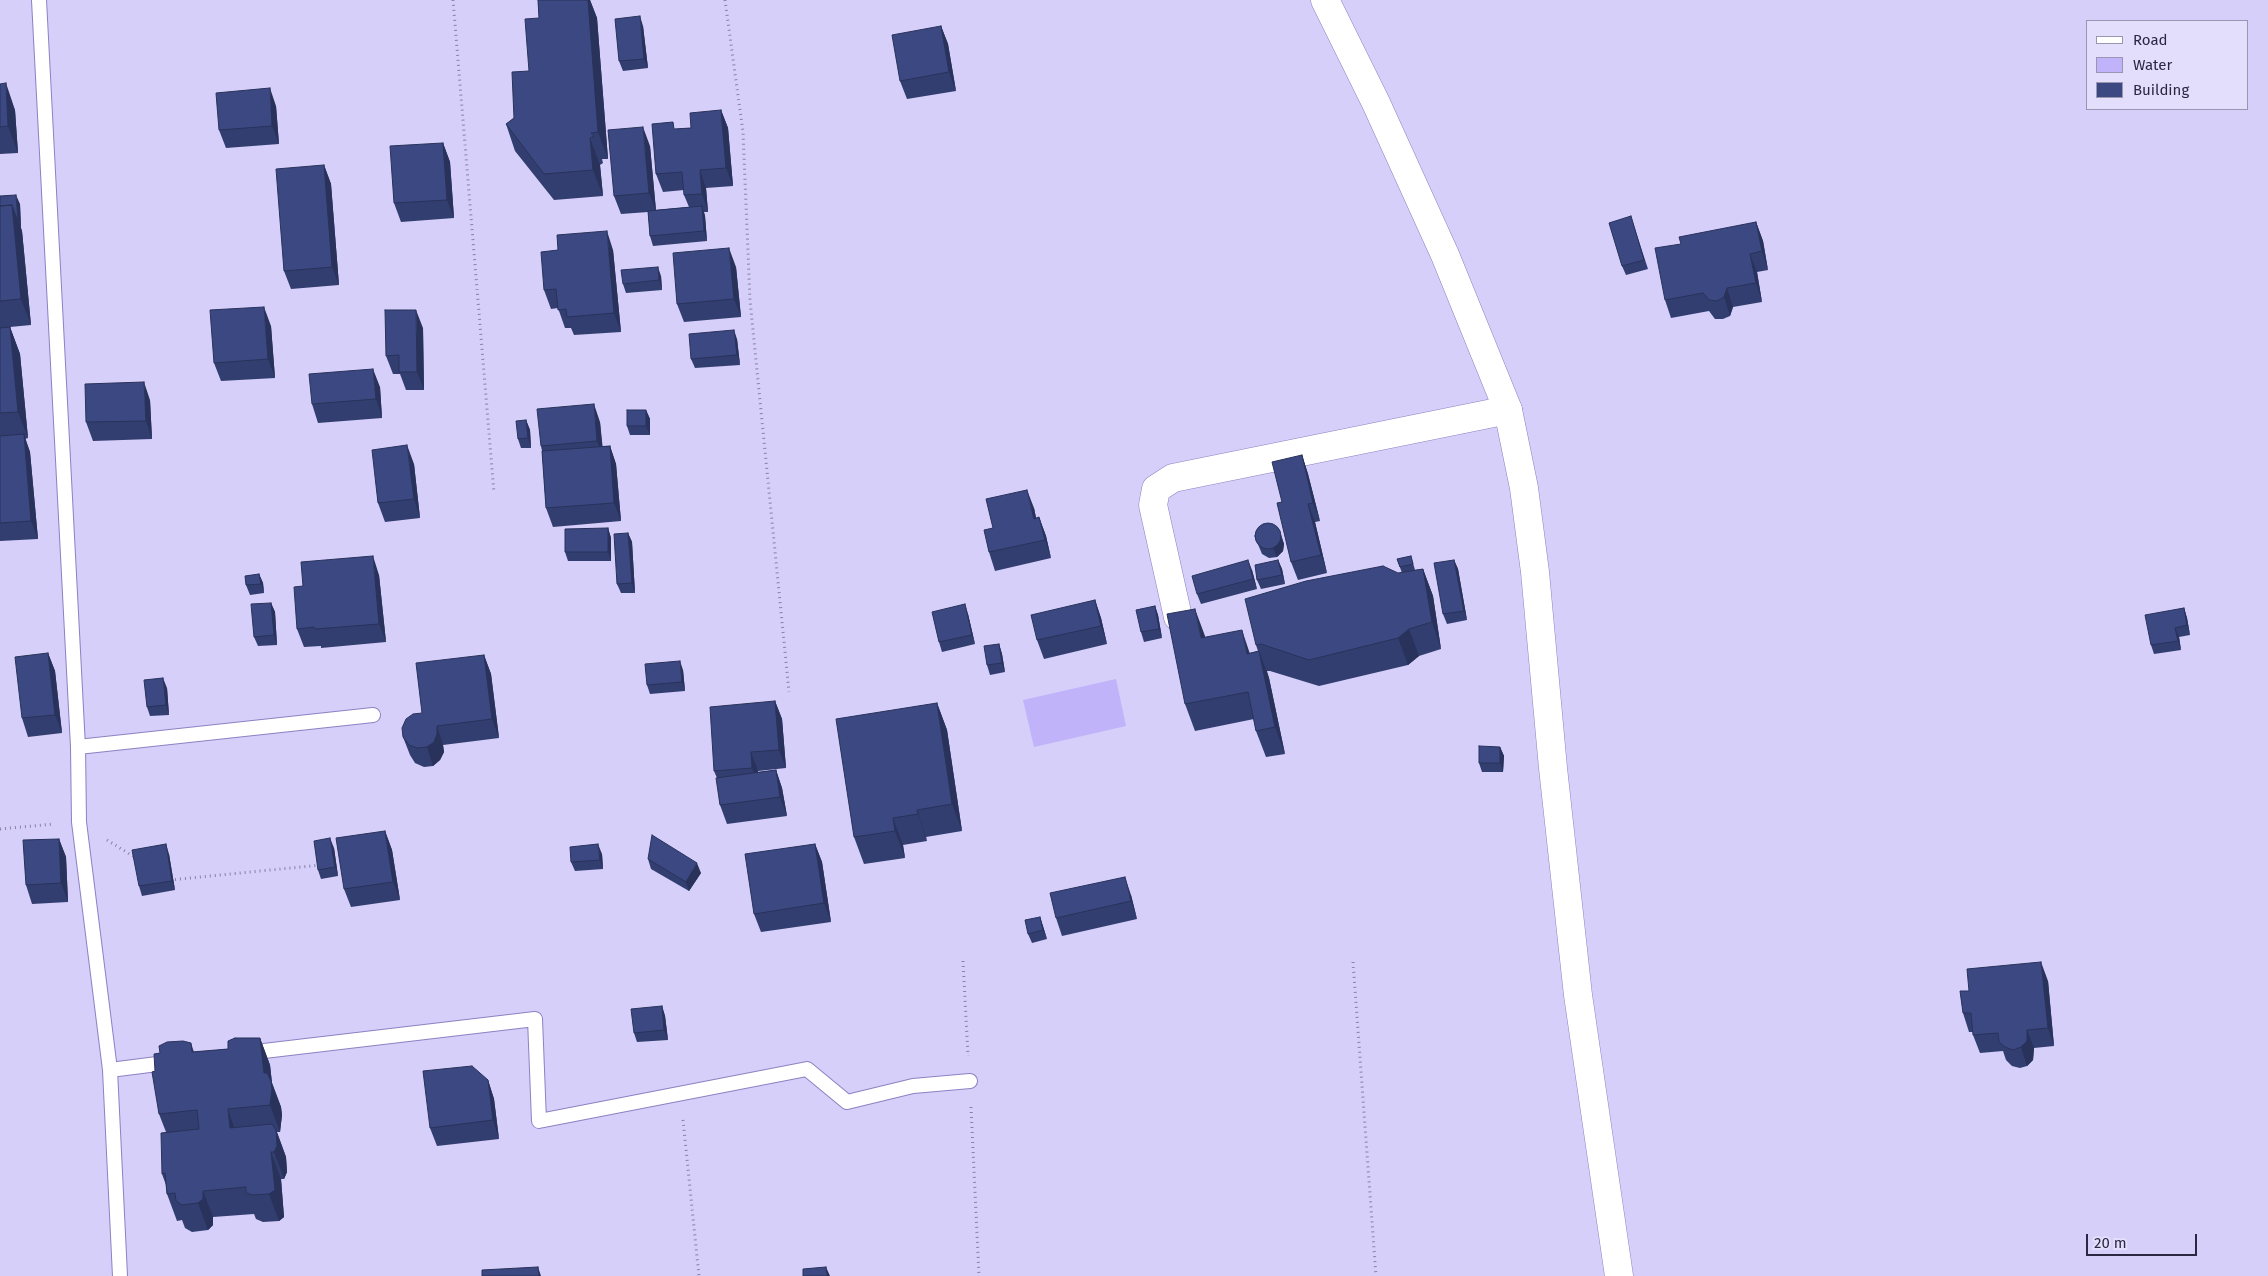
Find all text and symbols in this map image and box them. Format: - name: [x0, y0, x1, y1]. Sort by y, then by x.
- legend: [2086, 20, 2248, 110]
- text: Road: [2133, 31, 2168, 49]
- text: Water: [2133, 56, 2172, 74]
- text: Building: [2133, 81, 2189, 99]
- scale bar: [2088, 1224, 2199, 1256]
- text: 20 m: [2094, 1234, 2127, 1252]

